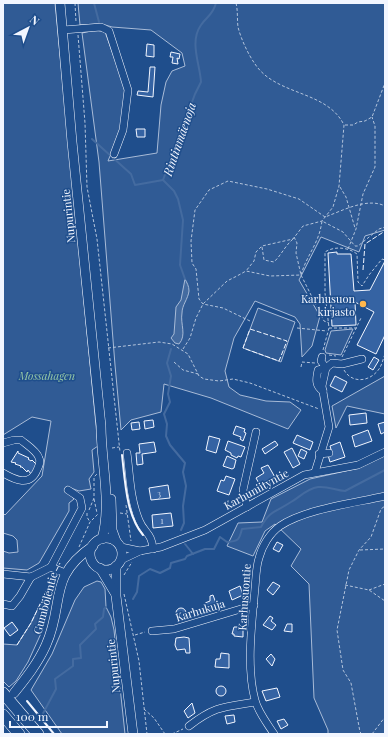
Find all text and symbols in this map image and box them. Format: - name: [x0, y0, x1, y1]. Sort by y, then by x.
- north arrow: [8, 8, 48, 48]
- text: N: [27, 12, 43, 28]
- water label: Rintinmäenoja: [159, 100, 199, 179]
- street label: Nupurintie: [58, 188, 78, 244]
- place label: Karhusuon kirjasto: [301, 291, 355, 319]
- marker: Karhusuon kirjasto: [358, 299, 368, 309]
- park label: Mossahagen: [18, 368, 75, 383]
- street label: Karhuniityntie: [221, 465, 291, 513]
- house number: 3: [157, 487, 161, 499]
- house number: 1: [160, 514, 164, 526]
- street label: Karhusuontie: [234, 563, 254, 631]
- street label: Gumbölentie: [29, 570, 61, 636]
- street label: Karhukuja: [173, 595, 227, 625]
- street label: Nupurintie: [103, 638, 123, 694]
- scale bar: [10, 703, 107, 729]
- text: 100 m: [16, 708, 49, 724]

